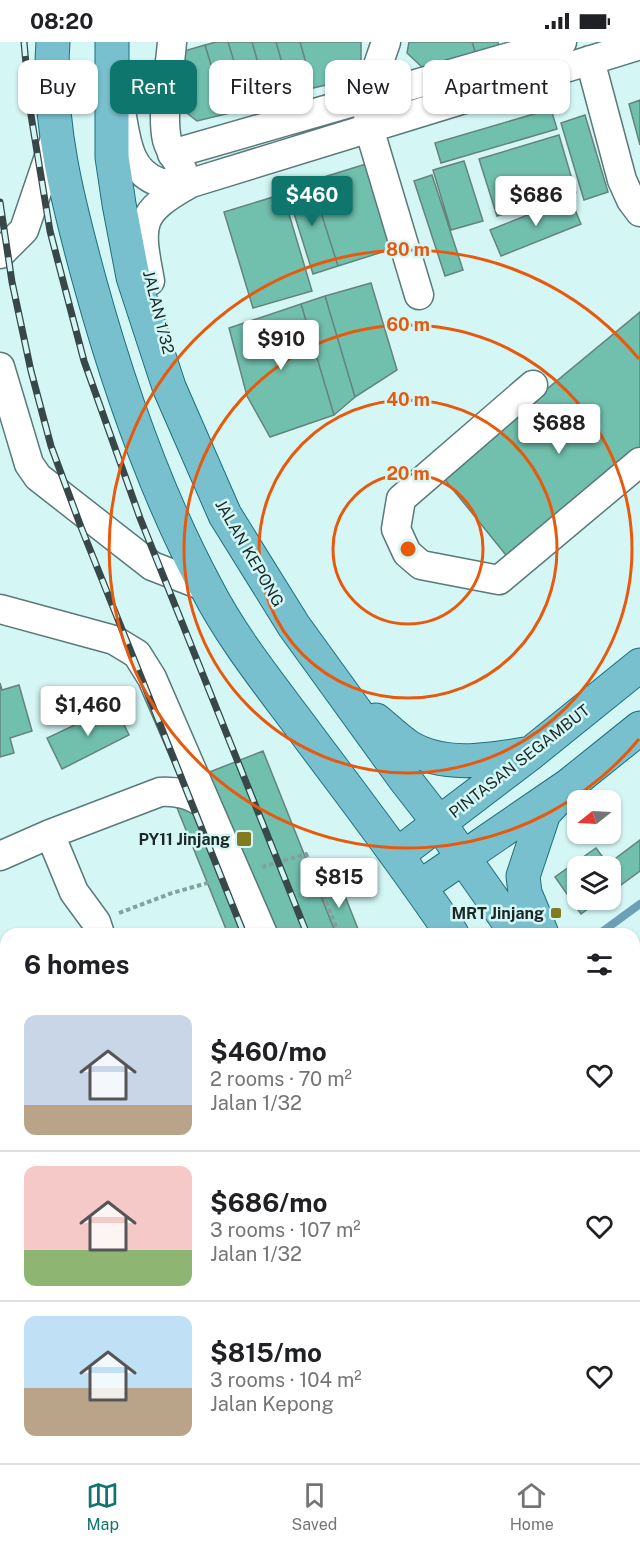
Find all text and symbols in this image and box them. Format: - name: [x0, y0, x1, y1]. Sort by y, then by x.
- text: 08:20: [30, 8, 93, 34]
- chip: Buy: [18, 60, 98, 114]
- chip: Rent: [110, 60, 197, 114]
- chip: Filters: [209, 60, 313, 114]
- chip: New: [325, 60, 411, 114]
- chip: Apartment: [423, 60, 570, 114]
- pin: $460: [276, 176, 348, 227]
- pin: $686: [500, 176, 572, 227]
- text: $460: [286, 183, 338, 207]
- text: $686: [509, 183, 563, 207]
- text: 80 m: [386, 239, 430, 260]
- street label: JALAN 1/32: [139, 268, 178, 356]
- text: 60 m: [386, 314, 430, 335]
- pin: $910: [245, 320, 317, 371]
- text: $910: [257, 327, 305, 351]
- text: 40 m: [386, 389, 430, 410]
- pin: $688: [523, 404, 595, 455]
- text: $688: [532, 411, 586, 435]
- text: 20 m: [386, 463, 430, 484]
- street label: JALAN KEPONG: [211, 496, 288, 610]
- centre of rings: [398, 539, 418, 559]
- pin: $1,460: [39, 686, 137, 737]
- text: $1,460: [55, 693, 121, 717]
- street label: PINTASAN SEGAMBUT: [445, 700, 594, 822]
- north arrow: [567, 790, 621, 844]
- map controls: [567, 790, 621, 910]
- place label: PY11 Jinjang: [138, 830, 230, 849]
- marker: PY11 Jinjang: [235, 830, 253, 848]
- button: layers: [567, 856, 621, 910]
- pin: $815: [303, 858, 375, 909]
- text: $815: [314, 865, 364, 889]
- place label: MRT Jinjang: [451, 904, 544, 923]
- marker: MRT Jinjang: [549, 906, 563, 920]
- icon: filters: [583, 948, 616, 981]
- text: 6 homes: [24, 949, 129, 980]
- text: $460/mo: [210, 1036, 327, 1067]
- icon: home: [72, 1039, 144, 1111]
- icon: heart: [583, 1059, 616, 1092]
- text: 2 rooms · 70 m²: [210, 1067, 352, 1091]
- text: Jalan 1/32: [210, 1091, 302, 1115]
- text: $686/mo: [210, 1187, 327, 1218]
- icon: home: [72, 1190, 144, 1262]
- icon: heart: [583, 1210, 616, 1243]
- text: 3 rooms · 107 m²: [210, 1218, 361, 1242]
- text: Jalan 1/32: [210, 1242, 302, 1266]
- text: $815/mo: [210, 1337, 322, 1368]
- icon: home: [72, 1340, 144, 1412]
- icon: heart: [583, 1360, 616, 1393]
- text: 3 rooms · 104 m²: [210, 1368, 362, 1392]
- text: Jalan Kepong: [210, 1392, 334, 1416]
- tab: Map: [86, 1479, 119, 1534]
- tab: Saved: [292, 1479, 337, 1534]
- tab: Home: [510, 1479, 554, 1534]

